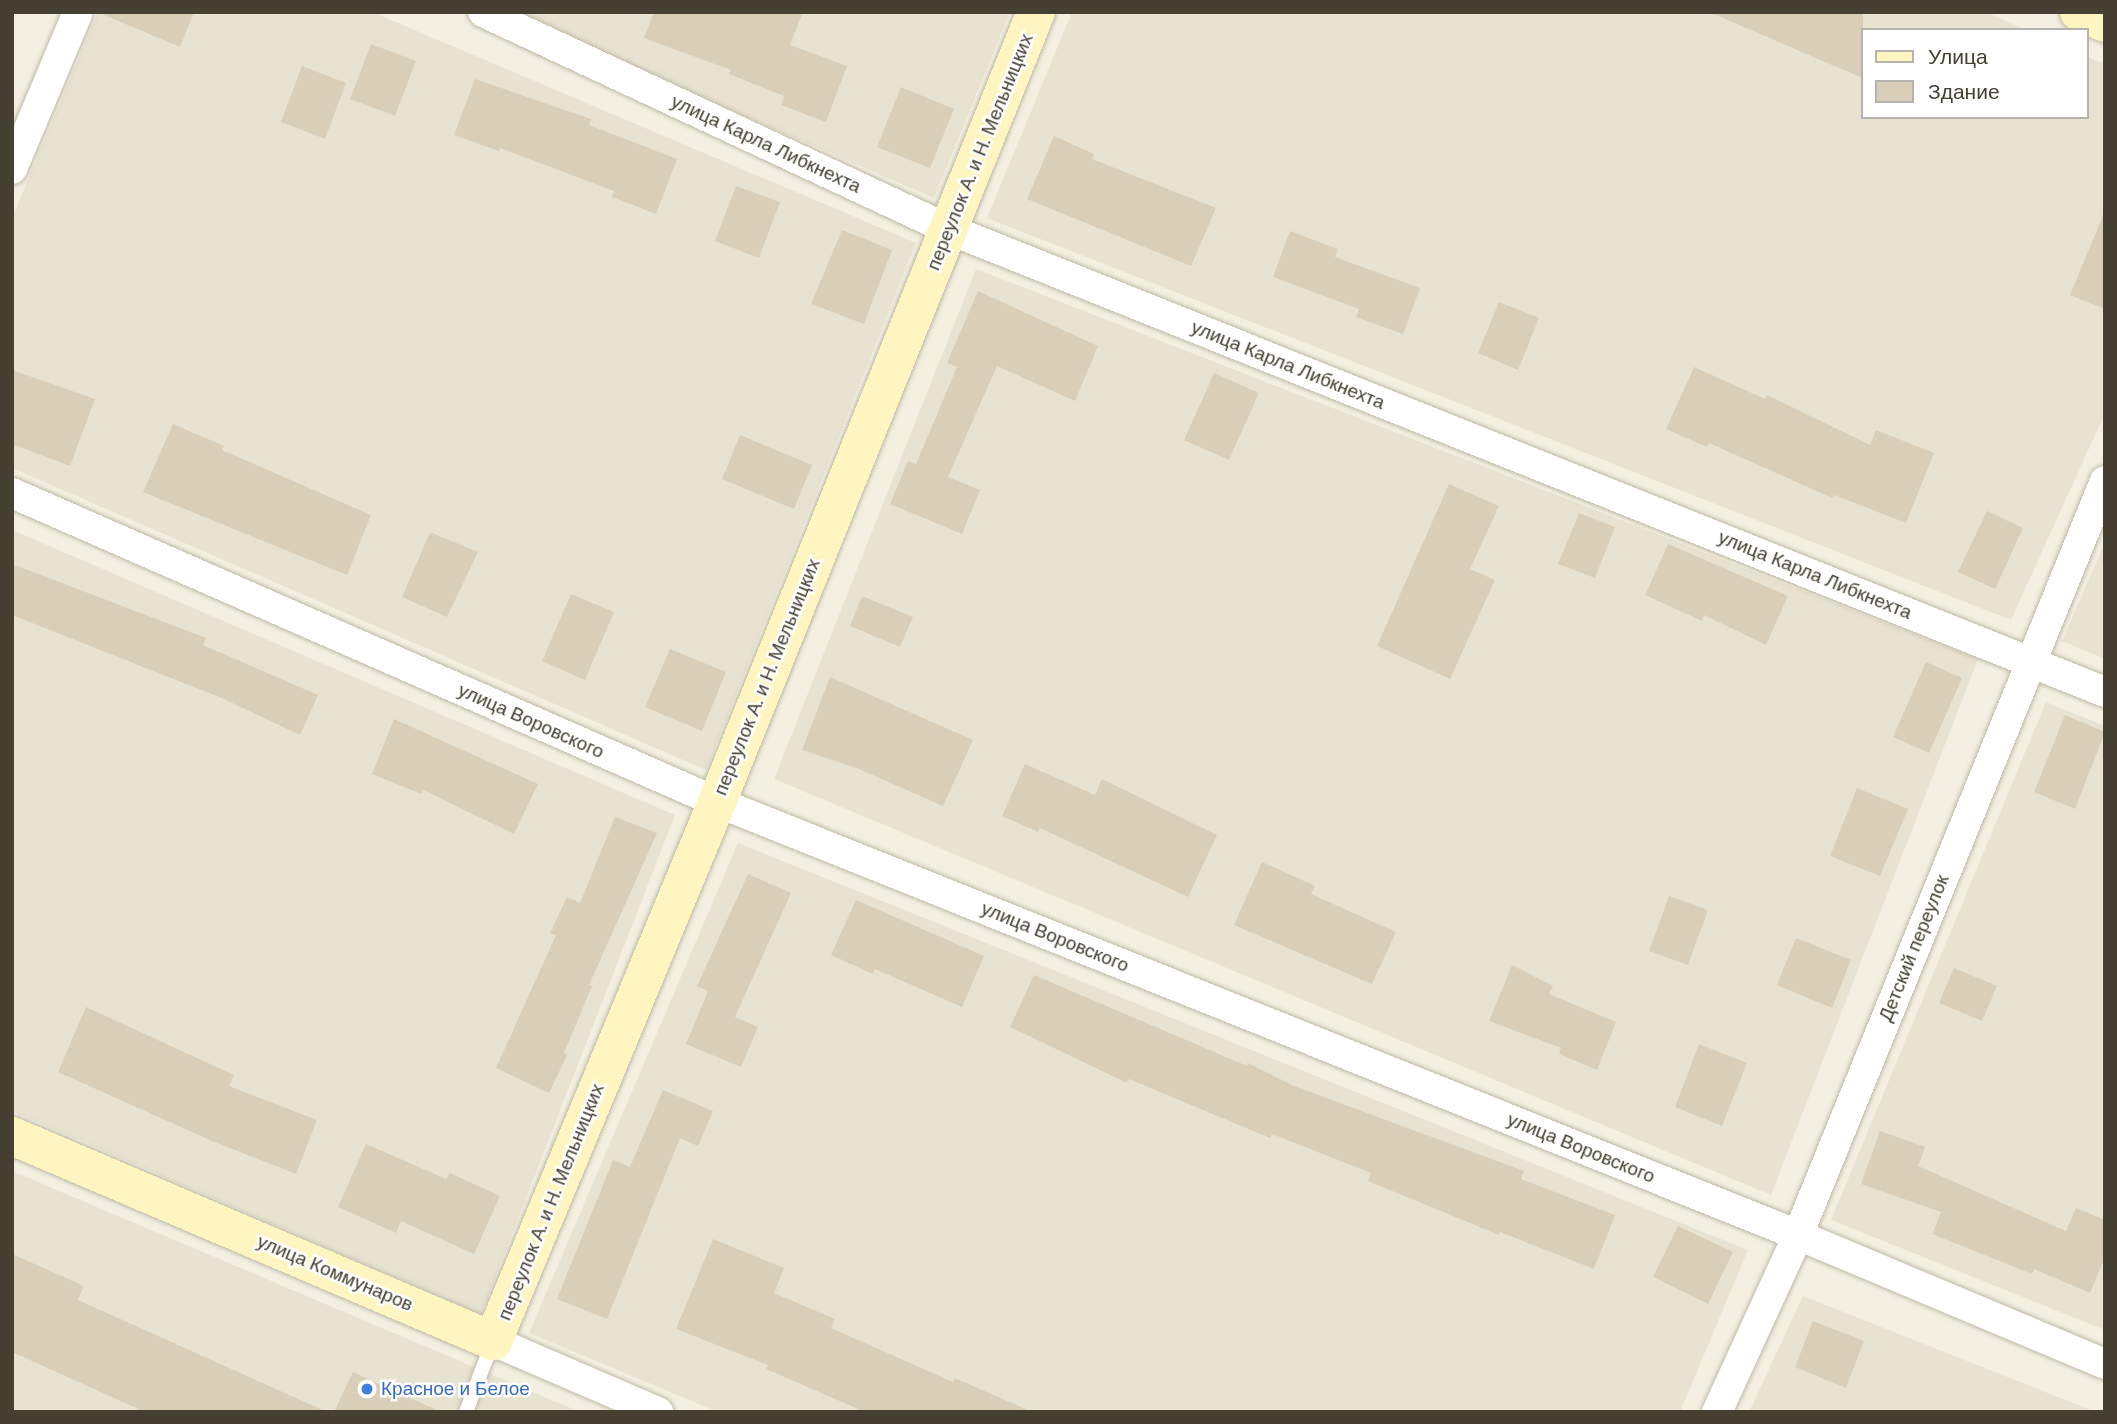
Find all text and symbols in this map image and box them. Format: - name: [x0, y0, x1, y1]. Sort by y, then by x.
- legend: [1862, 28, 2089, 119]
- street label: переулок А. и Н. Мельницких: [922, 30, 1038, 274]
- text: Улица: [1928, 43, 1988, 71]
- text: Здание: [1928, 78, 2000, 106]
- street label: улица Карла Либкнехта: [667, 90, 865, 198]
- street label: улица Карла Либкнехта: [1188, 316, 1388, 414]
- street label: улица Карла Либкнехта: [1715, 526, 1915, 624]
- street label: переулок А. и Н. Мельницких: [709, 555, 825, 799]
- street label: улица Воровского: [455, 679, 607, 763]
- street label: Детский переулок: [1874, 871, 1954, 1025]
- street label: улица Воровского: [978, 897, 1132, 977]
- street label: переулок А. и Н. Мельницких: [493, 1080, 609, 1324]
- street label: улица Воровского: [1504, 1108, 1658, 1188]
- street label: улица Коммунаров: [254, 1230, 416, 1316]
- place label: Красное и Белое: [381, 1378, 530, 1400]
- marker: Красное и Белое: [359, 1381, 375, 1397]

